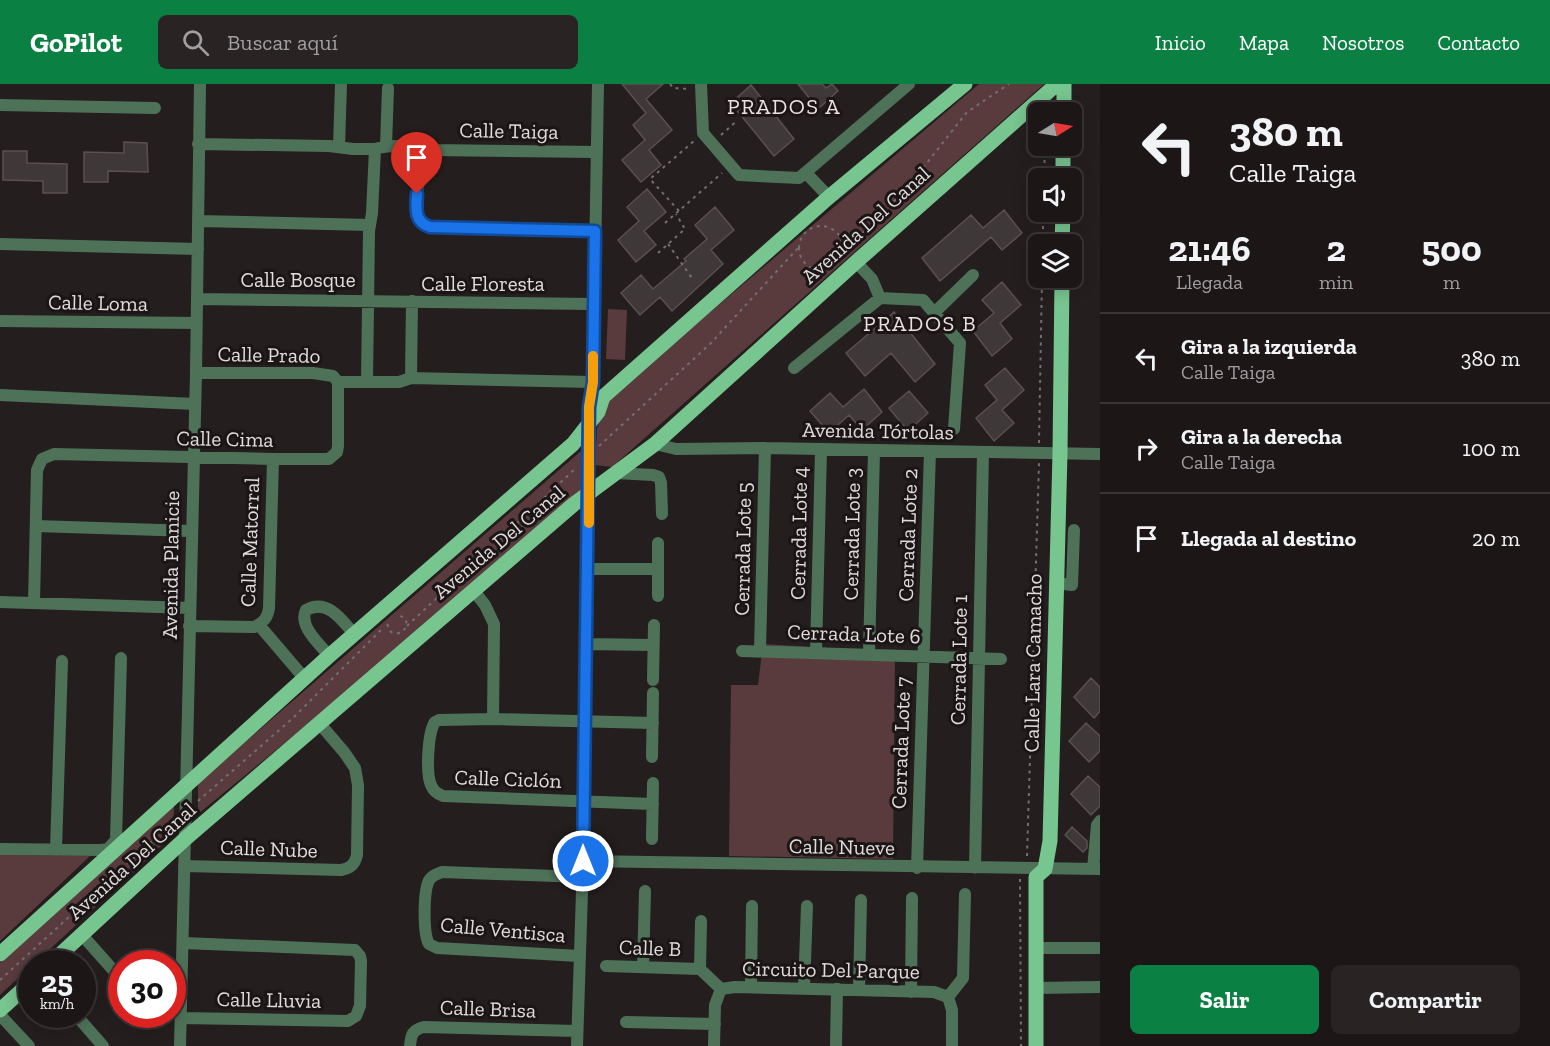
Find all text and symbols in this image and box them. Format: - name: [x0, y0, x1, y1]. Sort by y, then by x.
- search box: [158, 15, 578, 69]
- text: GoPilot: [30, 26, 122, 59]
- icon: search: [179, 26, 212, 59]
- text: Buscar aquí: [227, 29, 338, 56]
- text: Inicio: [1155, 30, 1206, 55]
- text: Mapa: [1239, 30, 1289, 55]
- text: Nosotros: [1322, 30, 1404, 55]
- text: Contacto: [1437, 30, 1520, 55]
- district label: PRADOS A: [727, 93, 841, 120]
- north arrow: [1028, 102, 1082, 156]
- map controls: [1028, 102, 1082, 288]
- text: 380 m: [1229, 106, 1343, 157]
- icon: left: [1130, 108, 1208, 186]
- street label: Calle Taiga: [459, 117, 559, 144]
- pin: [391, 132, 442, 194]
- icon: arrive: [400, 141, 433, 174]
- text: Calle Taiga: [1229, 157, 1357, 189]
- street label: Avenida Del Canal: [796, 160, 935, 289]
- button: sound: [1028, 168, 1082, 222]
- text: 21:46: [1168, 227, 1251, 270]
- text: 2: [1326, 227, 1346, 270]
- text: 500: [1422, 227, 1482, 270]
- button: layers: [1028, 234, 1082, 288]
- street label: Calle Bosque: [240, 267, 356, 292]
- text: Llegada: [1176, 270, 1243, 294]
- text: min: [1319, 270, 1353, 294]
- text: m: [1443, 270, 1460, 294]
- street label: Calle Floresta: [421, 271, 545, 296]
- street label: Calle Loma: [48, 289, 148, 316]
- district label: PRADOS B: [863, 310, 977, 337]
- text: Gira a la izquierda: [1181, 333, 1357, 360]
- street label: Calle Prado: [217, 341, 321, 368]
- icon: left: [1130, 342, 1163, 375]
- text: 380 m: [1461, 345, 1520, 372]
- text: Calle Taiga: [1181, 360, 1276, 384]
- street label: Avenida Tórtolas: [802, 417, 954, 444]
- text: Gira a la derecha: [1181, 423, 1342, 450]
- street label: Calle Cima: [176, 425, 274, 452]
- icon: right: [1130, 432, 1163, 465]
- text: 100 m: [1462, 435, 1520, 462]
- text: Calle Taiga: [1181, 450, 1276, 474]
- street label: Cerrada Lote 4: [785, 466, 812, 600]
- street label: Cerrada Lote 3: [838, 467, 865, 600]
- street label: Cerrada Lote 2: [893, 468, 922, 602]
- street label: Calle Matorral: [235, 476, 264, 607]
- street label: Avenida Del Canal: [428, 479, 570, 604]
- street label: Cerrada Lote 5: [729, 482, 756, 616]
- street label: Avenida Planicie: [157, 490, 184, 639]
- icon: arrive: [1130, 522, 1163, 555]
- text: Llegada al destino: [1181, 525, 1356, 552]
- text: 20 m: [1472, 525, 1520, 552]
- street label: Calle Lara Camacho: [1018, 573, 1047, 753]
- street label: Cerrada Lote 1: [945, 595, 972, 725]
- street label: Cerrada Lote 6: [787, 619, 921, 648]
- street label: Cerrada Lote 7: [886, 676, 915, 809]
- street label: Calle Ciclón: [454, 764, 562, 793]
- street label: Avenida Del Canal: [62, 796, 201, 925]
- position arrow: [551, 829, 615, 893]
- street label: Calle Nueve: [789, 833, 895, 860]
- street label: Calle Nube: [220, 834, 318, 863]
- street label: Calle Ventisca: [439, 912, 567, 947]
- street label: Calle B: [618, 934, 682, 961]
- speed limit sign: 30: [108, 950, 186, 1028]
- street label: Circuito Del Parque: [742, 955, 920, 984]
- text: 25: [41, 964, 73, 1000]
- button: Salir: [1130, 965, 1319, 1034]
- button: Compartir: [1331, 965, 1520, 1034]
- street label: Calle Lluvia: [216, 986, 322, 1013]
- street label: Calle Brisa: [439, 994, 537, 1023]
- text: km/h: [40, 995, 74, 1013]

